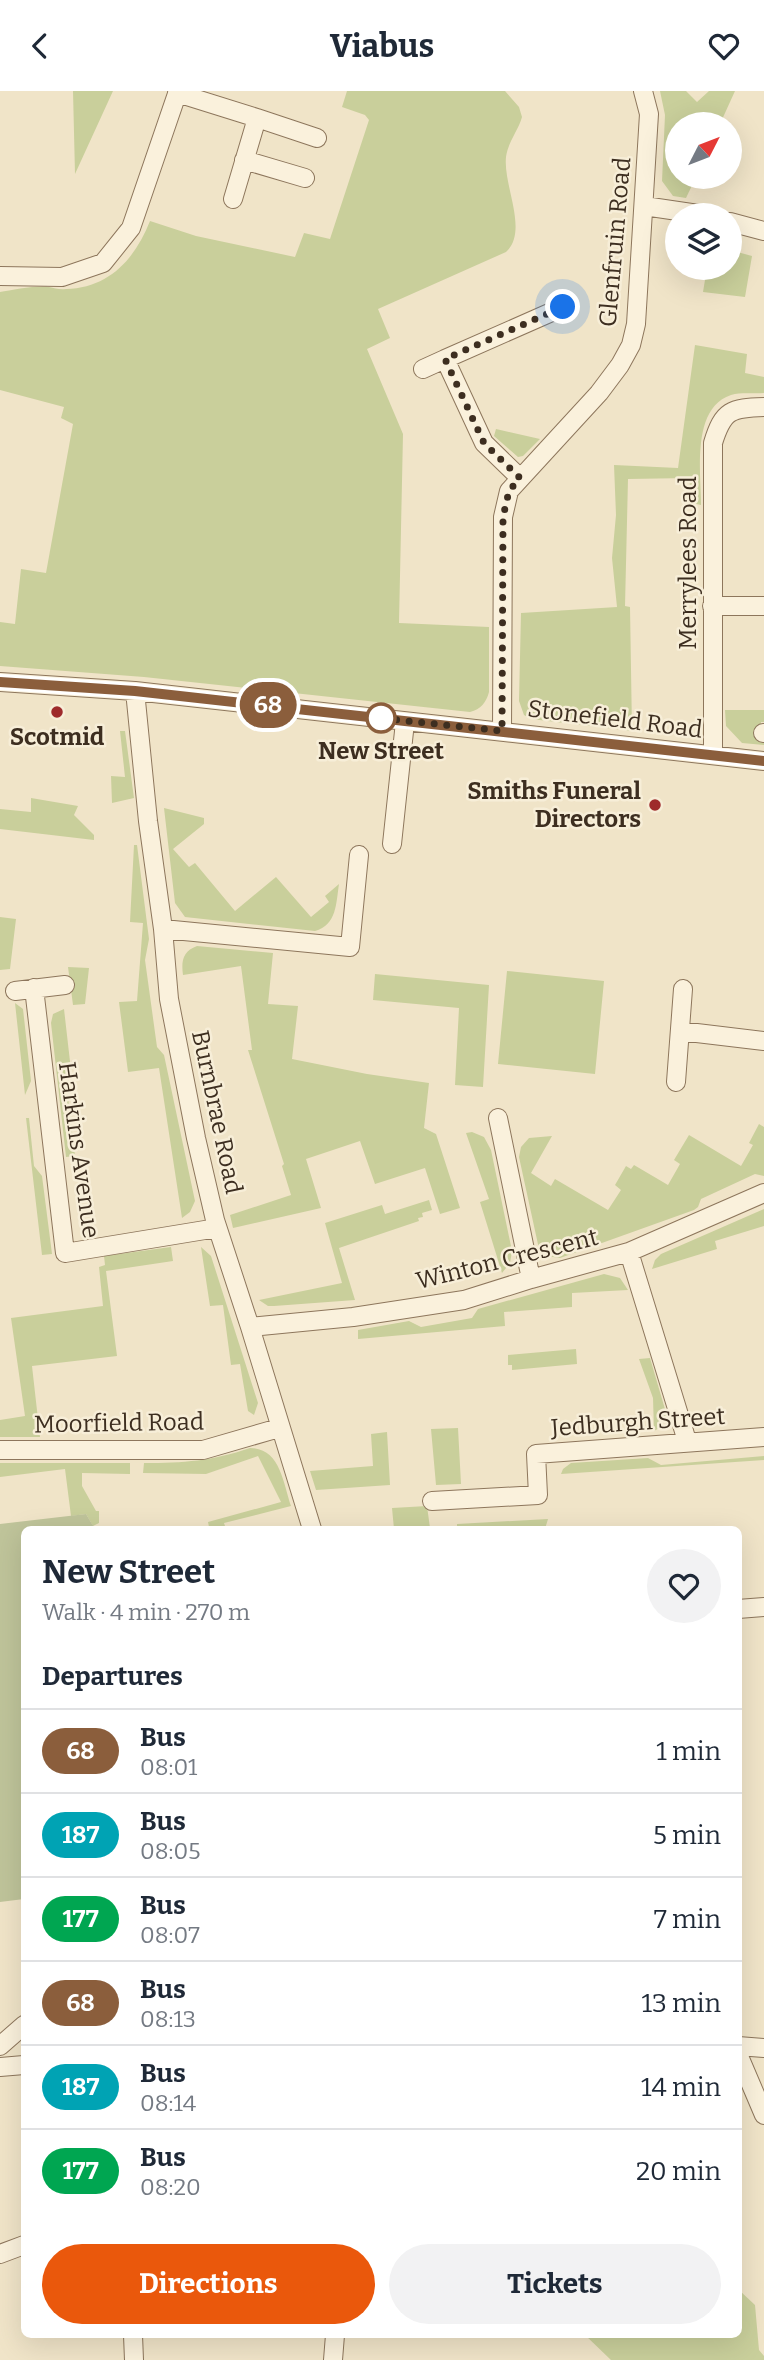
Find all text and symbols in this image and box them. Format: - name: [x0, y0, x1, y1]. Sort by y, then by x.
- icon: back: [21, 27, 59, 65]
- text: Viabus: [330, 27, 434, 65]
- icon: heart: [705, 27, 743, 65]
- north arrow: [665, 112, 742, 189]
- map controls: [665, 112, 742, 280]
- street label: Glenfruin Road: [594, 156, 636, 328]
- button: layers: [665, 203, 742, 280]
- your location: [545, 289, 580, 324]
- street label: Merrylees Road: [674, 476, 702, 650]
- line badge: 68: [236, 682, 300, 728]
- text: 68: [254, 691, 282, 719]
- street label: Stonefield Road: [526, 694, 704, 744]
- marker: New Street: [366, 703, 396, 733]
- marker: Scotmid: [49, 704, 65, 720]
- place label: Scotmid: [10, 723, 105, 751]
- place label: New Street: [318, 737, 444, 765]
- place label: Smiths Funeral Directors: [467, 777, 642, 833]
- marker: Smiths Funeral Directors: [647, 797, 663, 813]
- street label: Burnbrae Road: [186, 1028, 248, 1196]
- street label: Harkins Avenue: [53, 1060, 105, 1240]
- street label: Winton Crescent: [413, 1223, 601, 1295]
- street label: Jedburgh Street: [549, 1402, 726, 1442]
- street label: Moorfield Road: [34, 1408, 204, 1438]
- button: heart: [647, 1549, 721, 1623]
- text: New Street: [42, 1552, 215, 1592]
- text: Walk · 4 min · 270 m: [42, 1598, 250, 1626]
- text: Departures: [42, 1661, 183, 1692]
- text: Bus: [140, 1722, 186, 1753]
- text: 1 min: [656, 1736, 721, 1767]
- text: 68: [66, 1737, 95, 1765]
- text: 08:01: [140, 1753, 197, 1781]
- text: Bus: [140, 1806, 186, 1837]
- text: 5 min: [653, 1820, 721, 1851]
- text: 187: [62, 1821, 99, 1849]
- text: 08:05: [140, 1837, 200, 1865]
- text: Bus: [140, 1890, 186, 1921]
- text: 7 min: [654, 1904, 721, 1935]
- text: 177: [62, 1905, 99, 1933]
- text: 08:07: [140, 1921, 200, 1949]
- text: Bus: [140, 1974, 186, 2005]
- text: 13 min: [641, 1988, 721, 2019]
- text: 68: [66, 1989, 95, 2017]
- text: 08:13: [140, 2005, 196, 2033]
- text: Bus: [140, 2058, 186, 2089]
- text: 14 min: [641, 2072, 721, 2103]
- text: 187: [62, 2073, 99, 2101]
- text: 08:14: [140, 2089, 196, 2117]
- text: Bus: [140, 2142, 186, 2173]
- text: 20 min: [636, 2156, 721, 2187]
- text: 177: [62, 2157, 99, 2185]
- text: 08:20: [140, 2173, 201, 2201]
- button: Directions: [42, 2244, 375, 2324]
- button: Tickets: [389, 2244, 721, 2324]

